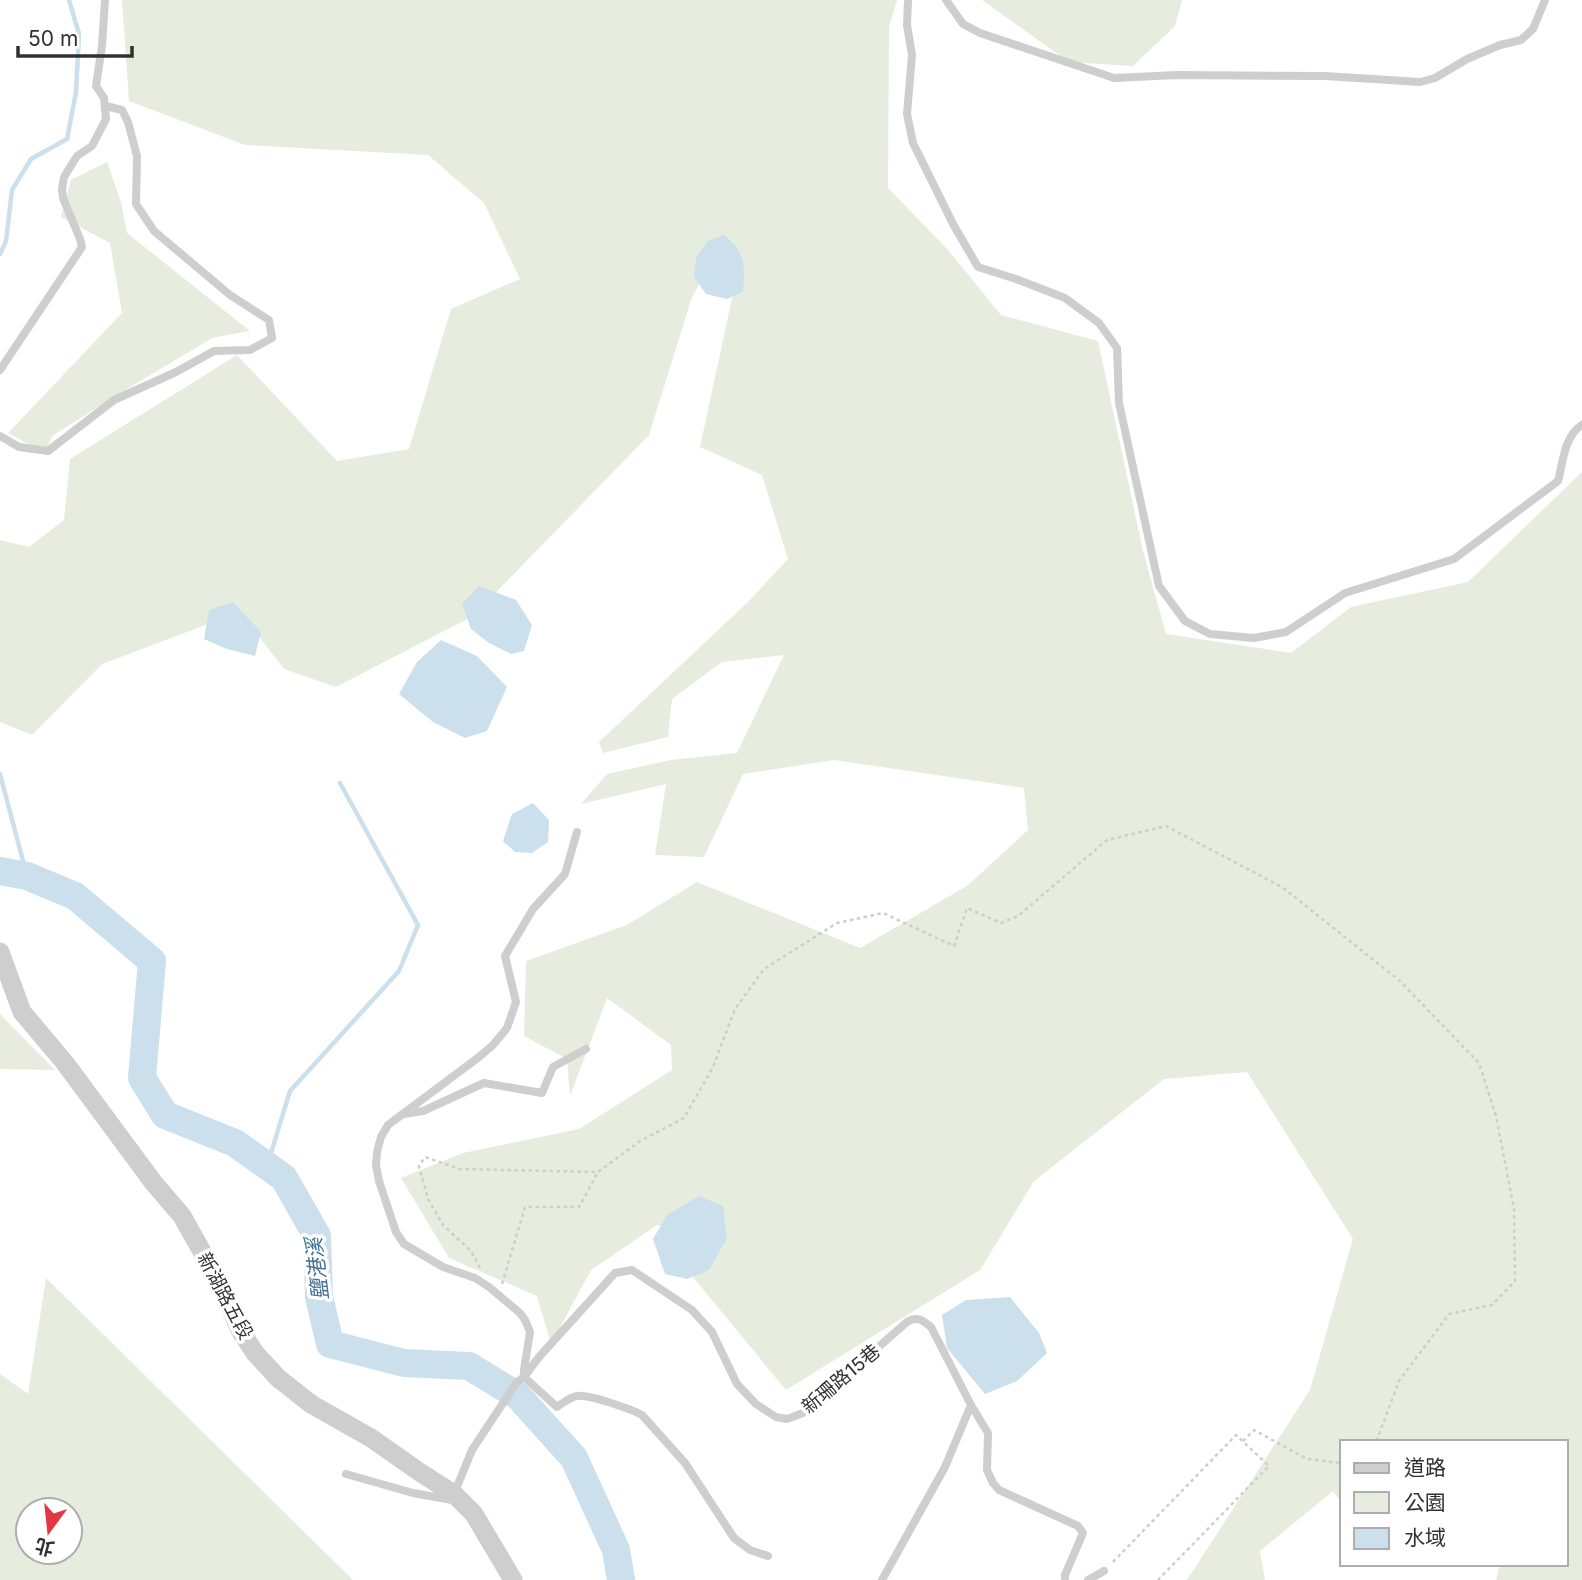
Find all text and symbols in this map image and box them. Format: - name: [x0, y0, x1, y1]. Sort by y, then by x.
- scale bar: [18, 14, 131, 58]
- text: 50 m: [28, 26, 78, 51]
- water label: 鹽港溪: [300, 1233, 333, 1302]
- street label: 新湖路五段: [193, 1249, 257, 1343]
- street label: 新珊路15巷: [797, 1340, 885, 1418]
- legend: [1340, 1440, 1568, 1566]
- text: 道路: [1404, 1455, 1446, 1480]
- text: 公園: [1404, 1490, 1446, 1515]
- north arrow: [14, 1496, 84, 1566]
- text: 水域: [1404, 1525, 1446, 1550]
- text: 北: [33, 1533, 57, 1561]

